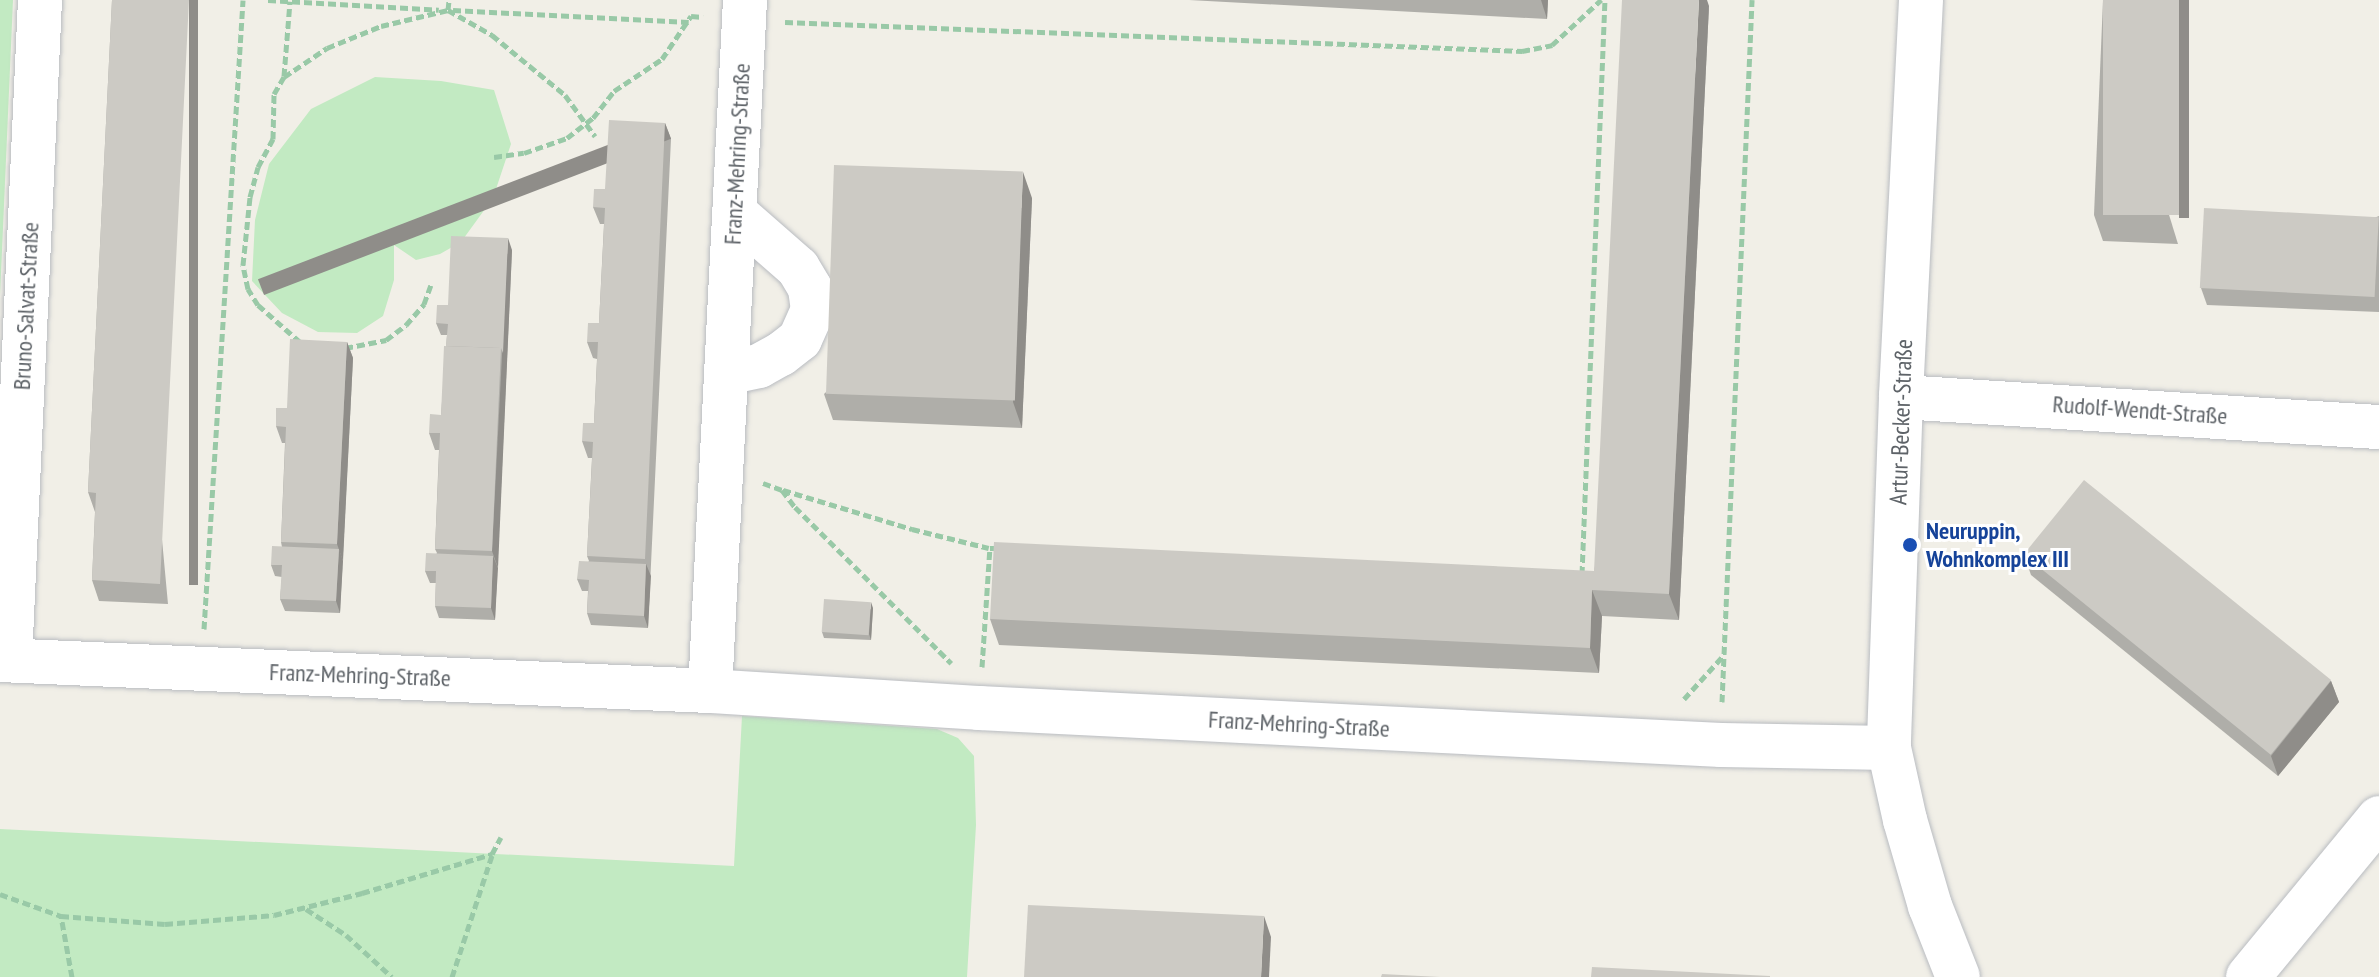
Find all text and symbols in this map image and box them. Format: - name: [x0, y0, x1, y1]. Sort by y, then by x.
- street label: Franz-Mehring-Straße: [718, 63, 756, 245]
- street label: Bruno-Salvat-Straße: [7, 221, 45, 391]
- street label: Artur-Becker-Straße: [1884, 339, 1918, 505]
- street label: Rudolf-Wendt-Straße: [2052, 390, 2228, 430]
- place label: Neuruppin, Wohnkomplex III: [1926, 517, 2070, 573]
- marker: Neuruppin, Wohnkomplex III: [1901, 536, 1919, 554]
- street label: Franz-Mehring-Straße: [269, 657, 451, 693]
- street label: Franz-Mehring-Straße: [1208, 705, 1390, 743]

